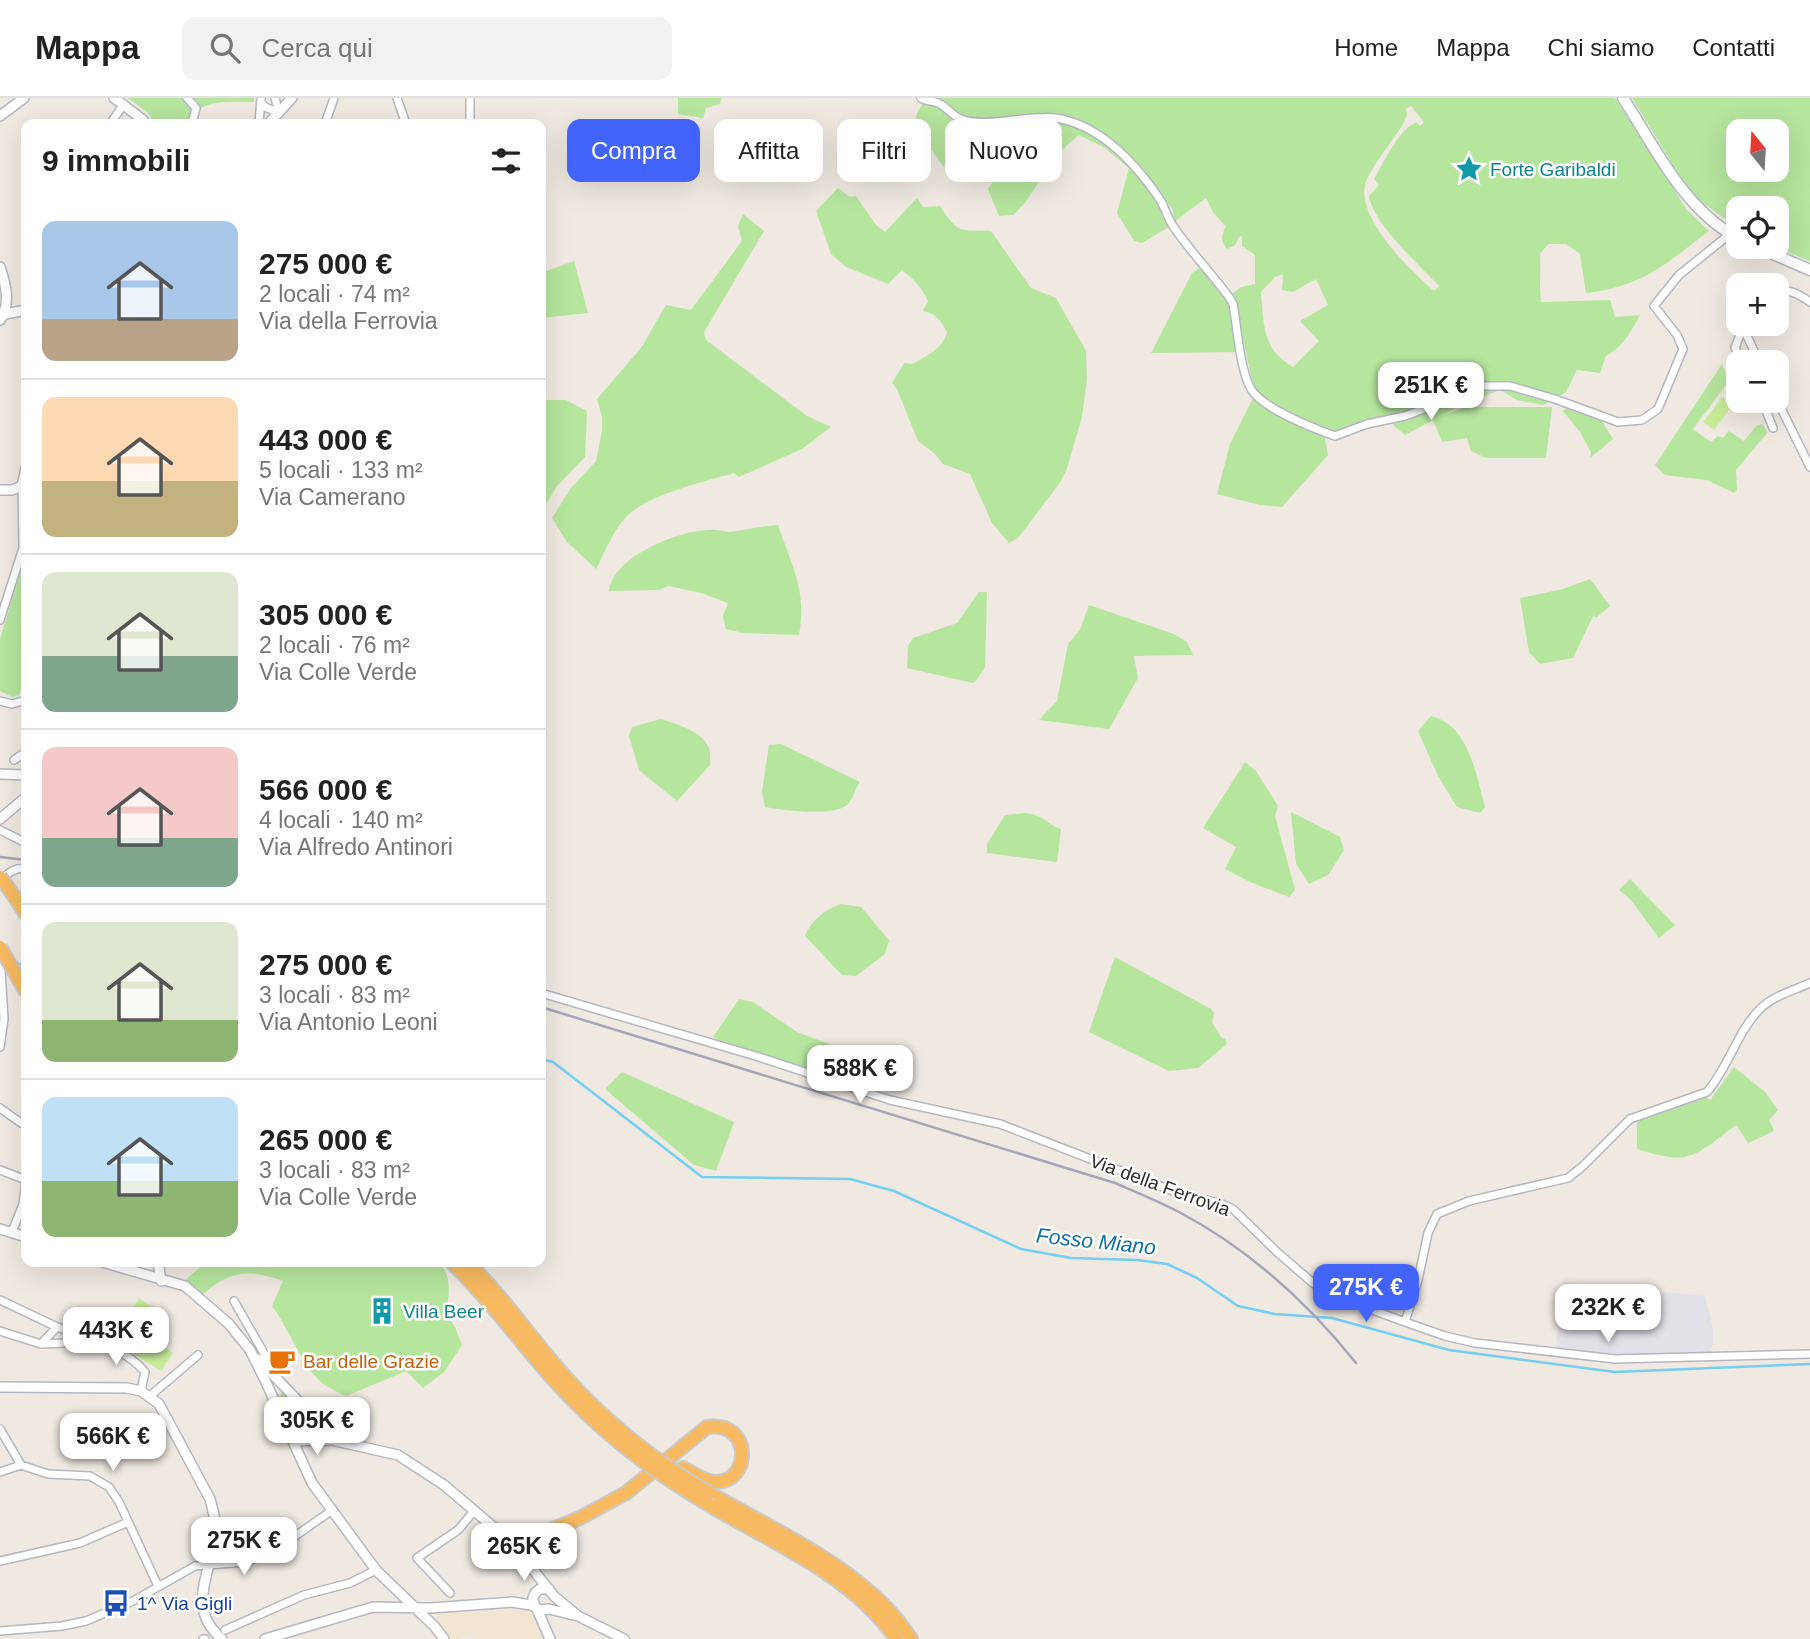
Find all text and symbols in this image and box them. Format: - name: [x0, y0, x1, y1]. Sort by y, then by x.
- search box: [182, 17, 672, 80]
- text: Mappa: [35, 29, 140, 66]
- icon: search: [206, 29, 244, 67]
- text: Cerca qui: [262, 33, 373, 63]
- text: Home: [1334, 34, 1398, 61]
- text: Mappa: [1436, 34, 1510, 61]
- text: Chi siamo: [1548, 34, 1654, 61]
- text: Contatti: [1692, 34, 1775, 61]
- chip: Compra: [567, 119, 700, 182]
- chip: Affitta: [714, 119, 823, 182]
- chip: Filtri: [837, 119, 931, 182]
- chip: Nuovo: [945, 119, 1062, 182]
- north arrow: [1726, 119, 1788, 182]
- map controls: [1726, 119, 1789, 413]
- icon: filters: [487, 142, 525, 180]
- text: 9 immobili: [42, 144, 190, 177]
- place icon: Forte Garibaldi: [1454, 154, 1484, 184]
- place label: Forte Garibaldi: [1490, 159, 1616, 180]
- button: locate: [1726, 196, 1789, 259]
- text: 275 000 €: [259, 247, 392, 280]
- icon: home: [98, 249, 182, 333]
- button: +: [1726, 273, 1789, 336]
- text: 2 locali · 74 m²: [259, 281, 410, 307]
- text: Via della Ferrovia: [259, 308, 438, 334]
- button: −: [1726, 350, 1789, 413]
- pin: 251K €: [1374, 362, 1488, 422]
- text: 251K €: [1394, 372, 1468, 398]
- text: 443 000 €: [259, 423, 392, 456]
- icon: home: [98, 425, 182, 509]
- text: 5 locali · 133 m²: [259, 457, 423, 483]
- text: Via Camerano: [259, 484, 406, 510]
- text: 305 000 €: [259, 598, 392, 631]
- icon: home: [98, 600, 182, 684]
- text: 2 locali · 76 m²: [259, 632, 410, 658]
- text: Via Colle Verde: [259, 659, 417, 685]
- text: 566 000 €: [259, 773, 392, 806]
- icon: home: [98, 775, 182, 859]
- text: 4 locali · 140 m²: [259, 807, 423, 833]
- text: Via Alfredo Antinori: [259, 834, 453, 860]
- text: 275 000 €: [259, 948, 392, 981]
- icon: home: [98, 950, 182, 1034]
- text: 3 locali · 83 m²: [259, 982, 410, 1008]
- text: Via Antonio Leoni: [259, 1009, 438, 1035]
- pin: 588K €: [803, 1046, 917, 1105]
- text: 588K €: [823, 1055, 897, 1081]
- text: 265 000 €: [259, 1123, 392, 1156]
- icon: home: [98, 1125, 182, 1209]
- street label: Via della Ferrovia: [1087, 1150, 1233, 1220]
- text: 3 locali · 83 m²: [259, 1157, 410, 1183]
- text: Via Colle Verde: [259, 1184, 417, 1210]
- water label: Fosso Miano: [1035, 1223, 1157, 1259]
- pin: 275K €: [1309, 1264, 1423, 1324]
- text: 275K €: [1329, 1274, 1403, 1300]
- pin: 232K €: [1551, 1284, 1665, 1344]
- text: 232K €: [1571, 1294, 1645, 1320]
- building icon: Villa Beer: [367, 1296, 397, 1326]
- place label: Villa Beer: [403, 1301, 485, 1322]
- pin: 443K €: [59, 1308, 173, 1367]
- text: 443K €: [79, 1317, 153, 1343]
- cafe icon: Bar delle Grazie: [267, 1346, 297, 1376]
- place label: Bar delle Grazie: [303, 1351, 439, 1372]
- pin: 305K €: [260, 1398, 374, 1457]
- text: 305K €: [280, 1407, 354, 1433]
- pin: 566K €: [56, 1414, 170, 1473]
- text: 566K €: [76, 1423, 150, 1449]
- pin: 275K €: [187, 1518, 301, 1577]
- pin: 265K €: [467, 1524, 581, 1583]
- text: 275K €: [207, 1527, 281, 1553]
- text: 265K €: [487, 1533, 561, 1559]
- bus stop icon: 1^ Via Gigli: [101, 1588, 131, 1618]
- place label: 1^ Via Gigli: [137, 1593, 232, 1614]

